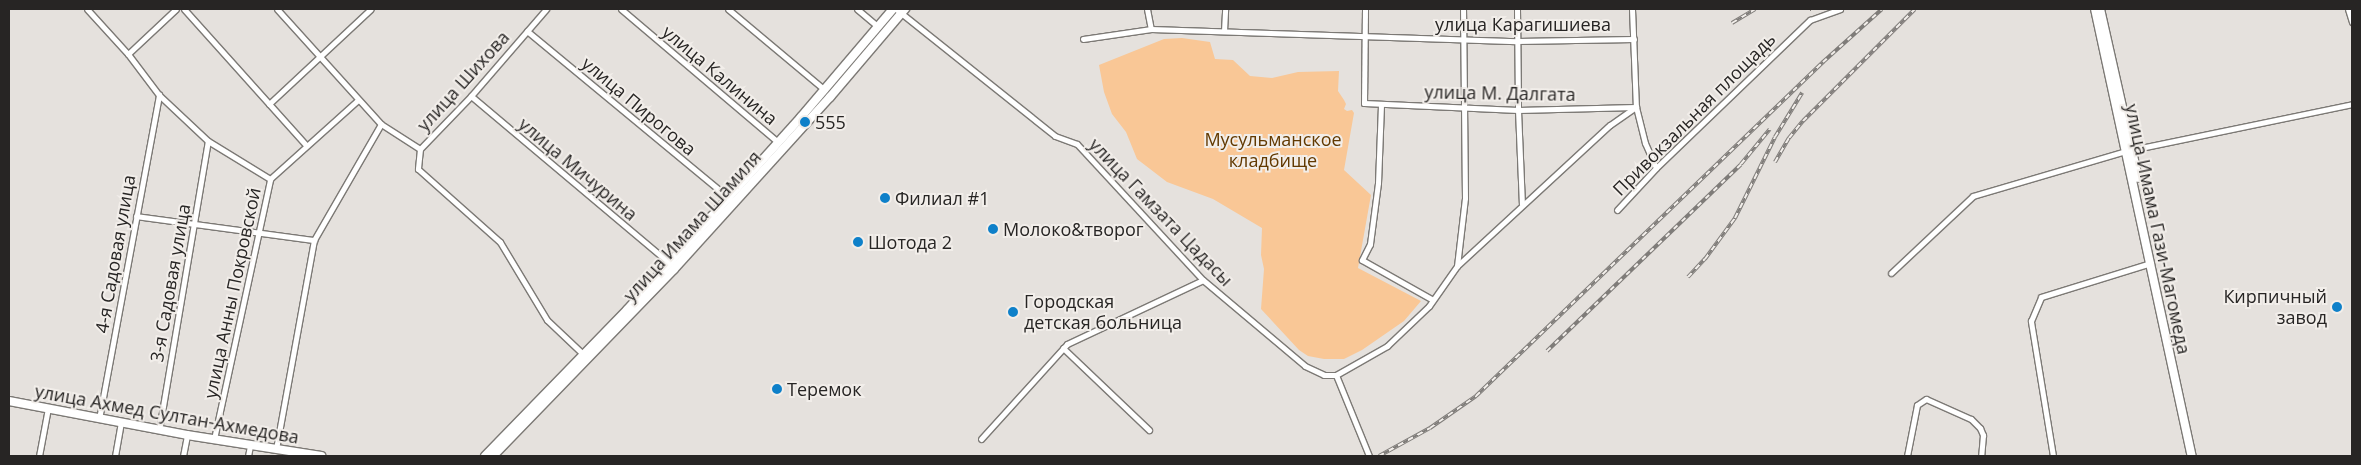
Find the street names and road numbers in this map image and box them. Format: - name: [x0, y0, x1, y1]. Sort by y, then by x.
- street label: улица Карагишиева: [1435, 13, 1611, 35]
- street label: улица Калинина: [658, 21, 782, 129]
- street label: улица Шихова: [412, 26, 514, 136]
- street label: Привокзальная площадь: [1608, 28, 1780, 200]
- street label: улица Пирогова: [578, 52, 700, 160]
- street label: улица М. Далгата: [1424, 81, 1576, 105]
- street label: улица Имама Гази-Магомеда: [2121, 102, 2195, 356]
- street label: улица Мичурина: [514, 113, 642, 225]
- street label: улица Гамзата Цадасы: [1085, 134, 1237, 290]
- street label: улица Имама Шамиля: [619, 146, 765, 306]
- street label: 4-я Садовая улица: [90, 173, 140, 335]
- street label: улица Анны Покровской: [199, 186, 265, 400]
- street label: 3-я Садовая улица: [145, 202, 195, 364]
- street label: улица Ахмед Султан-Ахмедова: [33, 380, 301, 448]

